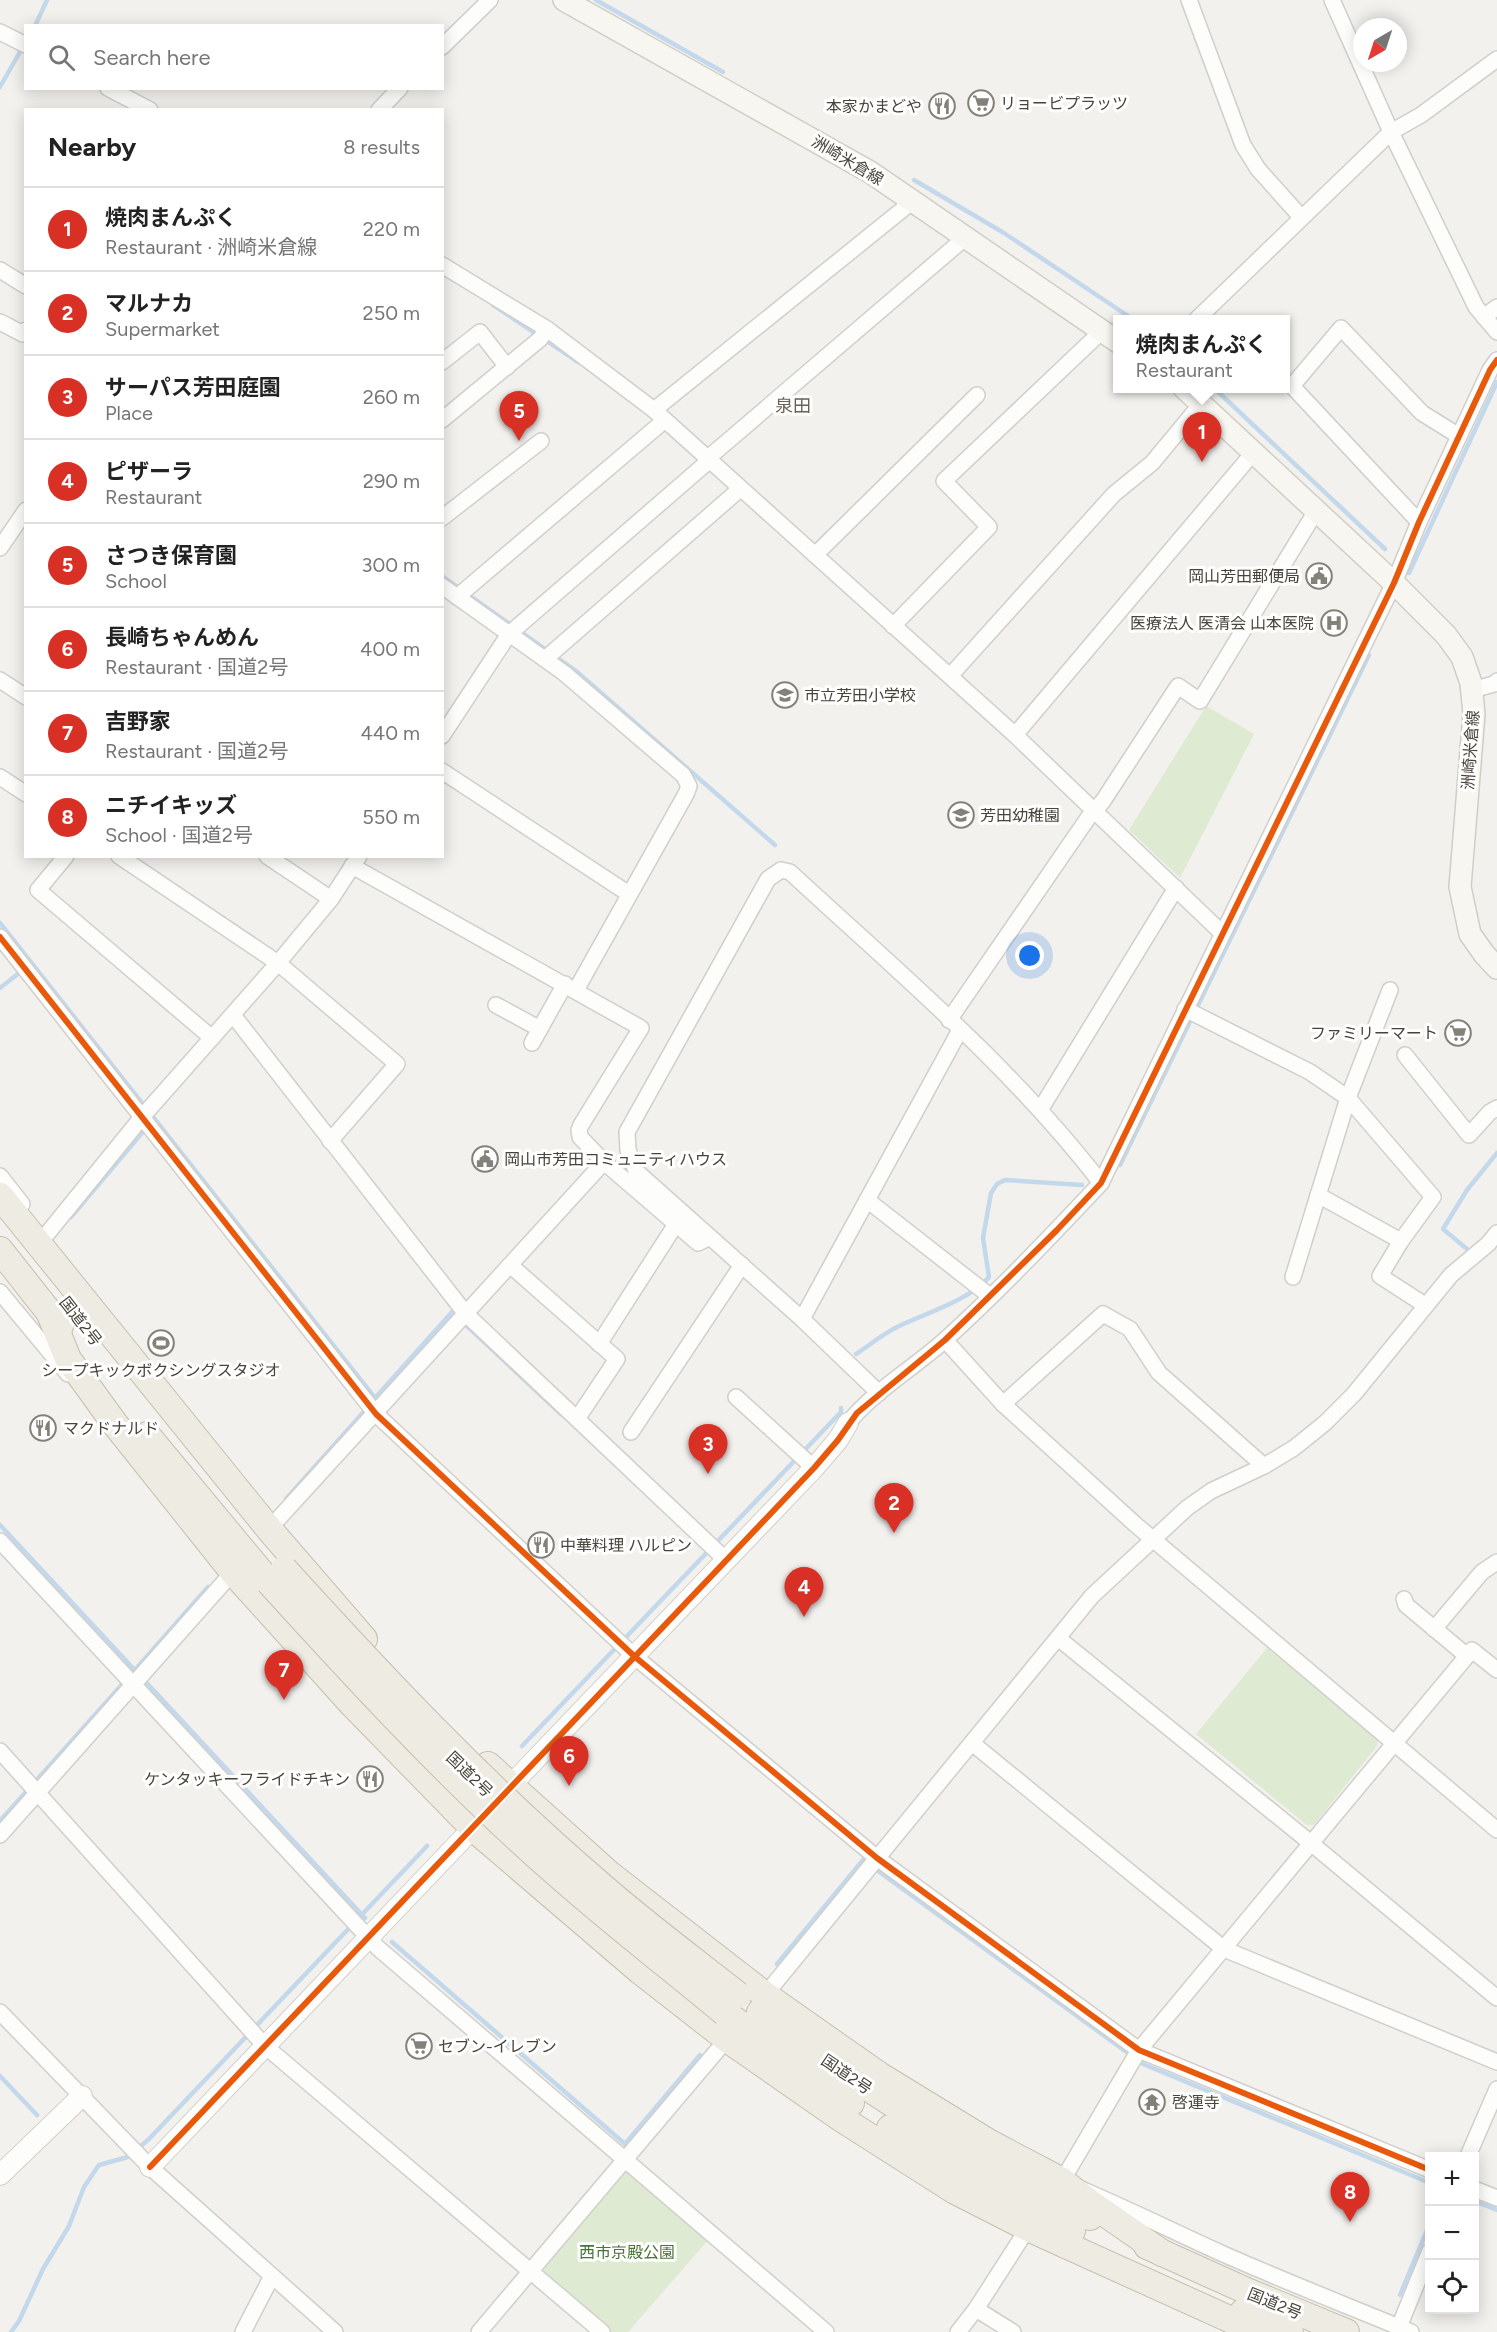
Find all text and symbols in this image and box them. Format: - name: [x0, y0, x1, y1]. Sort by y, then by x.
- north arrow: [1353, 18, 1407, 72]
- search box: [24, 24, 444, 90]
- icon: search: [45, 41, 78, 74]
- text: Search here: [93, 44, 211, 71]
- supermarket icon: リョービプラッツ: [966, 88, 996, 118]
- restaurant icon: 本家かまどや: [927, 91, 957, 121]
- place label: リョービプラッツ: [1000, 94, 1128, 113]
- place label: 本家かまどや: [826, 97, 922, 116]
- text: Nearby: [48, 131, 136, 163]
- street label: 洲崎米倉線: [809, 132, 887, 189]
- text: 8 results: [343, 135, 420, 159]
- text: 焼肉まんぷく: [105, 204, 237, 231]
- text: 1: [63, 217, 72, 241]
- text: 220 m: [363, 217, 420, 241]
- text: Restaurant · 洲崎米倉線: [105, 235, 317, 259]
- text: マルナカ: [105, 290, 193, 317]
- text: 2: [62, 301, 73, 325]
- text: 250 m: [363, 301, 420, 325]
- popup: [1113, 315, 1290, 393]
- text: Supermarket: [105, 317, 220, 341]
- text: 焼肉まんぷく: [1135, 331, 1268, 358]
- text: Restaurant: [1135, 358, 1233, 382]
- text: サーパス芳田庭園: [105, 374, 281, 401]
- text: 3: [62, 385, 73, 409]
- text: 260 m: [363, 385, 420, 409]
- pin: 5: [500, 392, 538, 441]
- district label: 泉田: [775, 395, 811, 417]
- text: Place: [105, 401, 153, 425]
- pin: 1: [1182, 412, 1222, 462]
- text: ピザーラ: [105, 458, 193, 485]
- text: 4: [61, 469, 74, 493]
- text: 290 m: [363, 469, 420, 493]
- text: Restaurant: [105, 485, 202, 509]
- text: さつき保育園: [105, 542, 237, 569]
- text: 5: [62, 553, 73, 577]
- text: 300 m: [362, 553, 420, 577]
- public building icon: 岡山芳田郵便局: [1304, 561, 1334, 591]
- place label: 岡山芳田郵便局: [1188, 567, 1300, 586]
- text: School: [105, 569, 167, 593]
- hospital icon: 医療法人 医清会 山本医院: [1319, 608, 1349, 638]
- place label: 医療法人 医清会 山本医院: [1130, 614, 1314, 633]
- text: 長崎ちゃんめん: [105, 624, 259, 651]
- text: 6: [62, 637, 73, 661]
- text: 400 m: [360, 637, 420, 661]
- text: Restaurant · 国道2号: [105, 655, 288, 679]
- school or university icon: 市立芳田小学校: [770, 680, 800, 710]
- place label: 市立芳田小学校: [804, 686, 916, 705]
- text: 吉野家: [105, 708, 171, 735]
- street label: 洲崎米倉線: [1458, 709, 1483, 791]
- text: 7: [62, 721, 73, 745]
- text: 440 m: [360, 721, 420, 745]
- text: Restaurant · 国道2号: [105, 739, 288, 763]
- text: ニチイキッズ: [105, 792, 237, 819]
- school or university icon: 芳田幼稚園: [946, 800, 976, 830]
- text: 8: [61, 805, 74, 829]
- text: 550 m: [362, 805, 420, 829]
- place label: 芳田幼稚園: [980, 806, 1060, 825]
- text: School · 国道2号: [105, 823, 253, 847]
- your location: [1015, 941, 1044, 970]
- supermarket icon: ファミリーマート: [1443, 1018, 1473, 1048]
- place label: ファミリーマート: [1310, 1024, 1438, 1043]
- public building icon: 岡山市芳田コミュニティハウス: [470, 1144, 500, 1174]
- place label: 岡山市芳田コミュニティハウス: [504, 1150, 727, 1169]
- street label: 国道2号: [56, 1293, 106, 1350]
- sports icon: シープキックボクシングスタジオ: [146, 1328, 176, 1358]
- place label: シープキックボクシングスタジオ: [41, 1361, 281, 1380]
- restaurant icon: マクドナルド: [28, 1413, 58, 1443]
- place label: マクドナルド: [63, 1419, 159, 1438]
- pin: 3: [688, 1424, 728, 1474]
- pin: 2: [874, 1484, 914, 1533]
- restaurant icon: 中華料理 ハルピン: [526, 1530, 556, 1560]
- place label: 中華料理 ハルピン: [560, 1536, 692, 1555]
- pin: 4: [784, 1568, 824, 1617]
- pin: 7: [264, 1650, 304, 1700]
- pin: 6: [550, 1736, 588, 1786]
- street label: 国道2号: [443, 1748, 497, 1801]
- restaurant icon: ケンタッキーフライドチキン: [355, 1764, 385, 1794]
- place label: ケンタッキーフライドチキン: [144, 1770, 350, 1789]
- supermarket icon: セブン-イレブン: [404, 2031, 434, 2061]
- place label: セブン-イレブン: [438, 2037, 557, 2056]
- street label: 国道2号: [818, 2051, 876, 2098]
- temple icon: 啓運寺: [1137, 2087, 1167, 2117]
- place label: 啓運寺: [1172, 2093, 1220, 2112]
- map controls: [1425, 2152, 1479, 2314]
- button: +: [1425, 2152, 1479, 2206]
- pin: 8: [1330, 2172, 1370, 2222]
- button: −: [1425, 2206, 1479, 2260]
- park label: 西市京殿公園: [579, 2243, 675, 2262]
- button: locate: [1425, 2260, 1479, 2314]
- street label: 国道2号: [1245, 2284, 1305, 2323]

